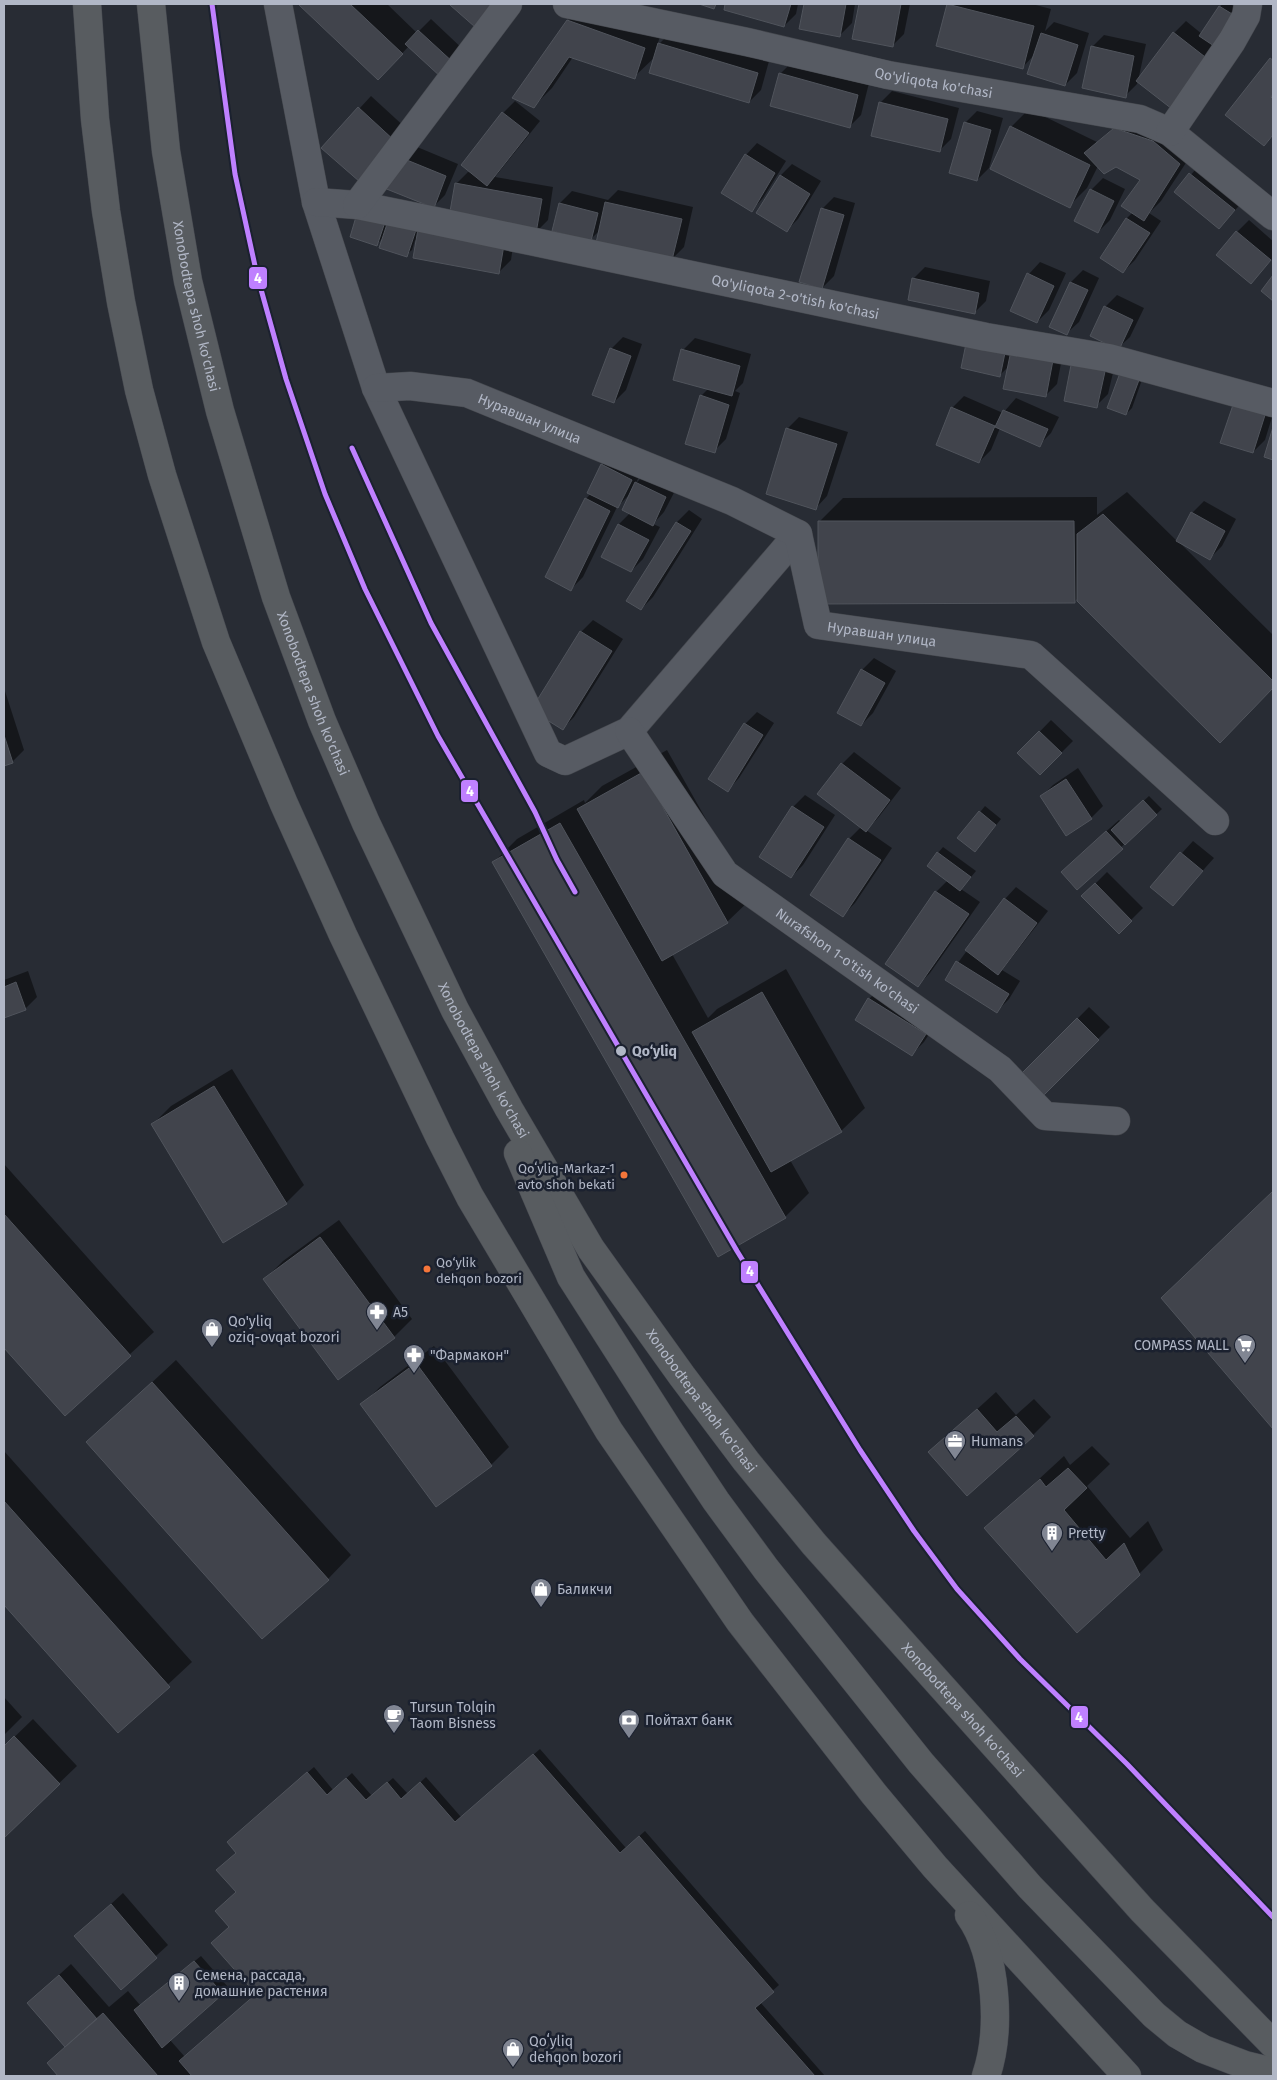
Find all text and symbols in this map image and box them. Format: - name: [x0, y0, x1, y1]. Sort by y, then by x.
- street label: Qo'yliqota ko'chasi: [873, 64, 994, 102]
- street label: Xonobodtepa shoh ko'chasi: [169, 219, 223, 393]
- line badge: 4: [248, 266, 268, 290]
- text: 4: [254, 270, 262, 287]
- street label: Qo'yliqota 2-o'tish ko'chasi: [710, 271, 881, 323]
- street label: Нуравшан улица: [475, 390, 584, 447]
- street label: Xonobodtepa shoh ko'chasi: [274, 609, 353, 778]
- street label: Нуравшан улица: [826, 618, 937, 650]
- line badge: 4: [460, 779, 479, 803]
- text: 4: [466, 783, 474, 800]
- street label: Nurafshon 1-o'tish ko'chasi: [772, 904, 922, 1017]
- street label: Xonobodtepa shoh ko'chasi: [435, 980, 533, 1141]
- place label: Qo‘yliq: [632, 1043, 677, 1060]
- marker: Qo‘yliq: [614, 1044, 628, 1058]
- place label: Qoʻyliq-Markaz-1 avto shoh bekati: [517, 1161, 615, 1192]
- marker: Qoʻyliq-Markaz-1 avto shoh bekati: [619, 1170, 629, 1180]
- place label: Qo‘ylik dehqon bozori: [436, 1255, 522, 1286]
- line badge: 4: [740, 1260, 759, 1284]
- text: 4: [746, 1263, 754, 1280]
- marker: Qo‘ylik dehqon bozori: [422, 1264, 432, 1274]
- pharmacy icon: А5: [365, 1300, 389, 1331]
- place label: А5: [393, 1304, 408, 1321]
- place label: Qo'yliq oziq-ovqat bozori: [228, 1313, 340, 1346]
- shop icon: Qo'yliq oziq-ovqat bozori: [200, 1317, 224, 1348]
- street label: Xonobodtepa shoh ko'chasi: [643, 1326, 761, 1476]
- supermarket icon: COMPASS MALL: [1233, 1333, 1257, 1364]
- place label: COMPASS MALL: [1134, 1337, 1229, 1354]
- pharmacy icon: "Фармакон": [402, 1343, 426, 1374]
- place label: "Фармакон": [430, 1347, 509, 1364]
- office icon: Humans: [943, 1429, 967, 1460]
- place label: Humans: [971, 1433, 1023, 1450]
- building icon: Pretty: [1040, 1521, 1064, 1552]
- place label: Pretty: [1068, 1525, 1106, 1542]
- shop icon: Баликчи: [529, 1577, 553, 1608]
- place label: Баликчи: [557, 1581, 612, 1598]
- street label: Xonobodtepa shoh ko'chasi: [898, 1639, 1027, 1781]
- place label: Tursun Tolqin Taom Bisness: [410, 1699, 496, 1732]
- cafe icon: Tursun Tolqin Taom Bisness: [382, 1703, 406, 1734]
- line badge: 4: [1070, 1705, 1089, 1729]
- bank icon: Пойтахт банк: [617, 1708, 641, 1739]
- text: 4: [1075, 1709, 1083, 1726]
- place label: Пойтахт банк: [645, 1712, 733, 1729]
- place label: Семена, рассада, домашние растения: [195, 1967, 328, 2000]
- building icon: Семена, рассада, домашние растения: [167, 1971, 191, 2002]
- place label: Qoʻyliq dehqon bozori: [529, 2033, 622, 2066]
- shop icon: Qoʻyliq dehqon bozori: [501, 2037, 525, 2068]

